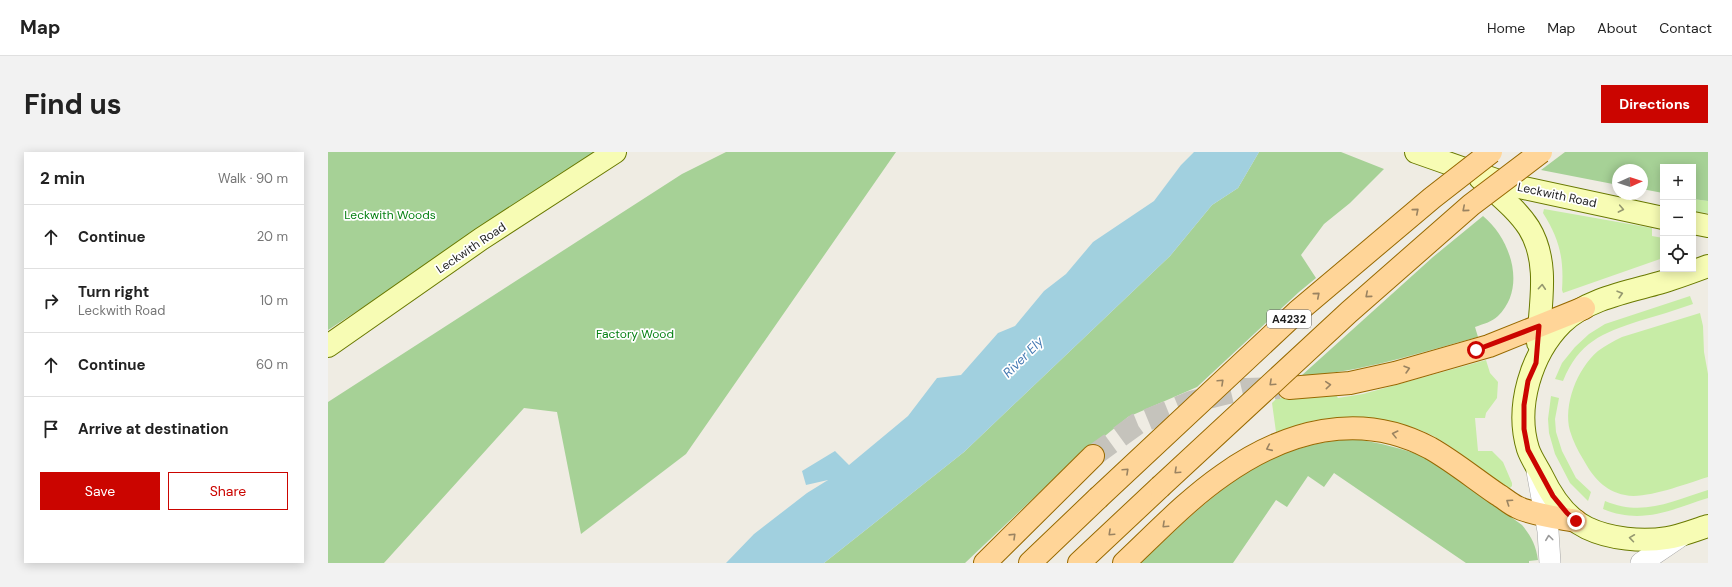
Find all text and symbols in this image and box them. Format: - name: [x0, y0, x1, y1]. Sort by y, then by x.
- text: Map: [20, 15, 60, 40]
- text: Home: [1487, 19, 1525, 37]
- text: Map: [1547, 19, 1575, 37]
- text: About: [1597, 19, 1637, 37]
- text: Contact: [1659, 19, 1712, 37]
- button: Directions: [1601, 85, 1708, 123]
- text: Find us: [24, 86, 122, 123]
- north arrow: [1612, 164, 1648, 200]
- map controls: [1660, 164, 1696, 272]
- button: +: [1660, 164, 1696, 200]
- text: 2 min: [40, 167, 85, 189]
- text: Walk · 90 m: [218, 170, 288, 187]
- street label: Leckwith Road: [1516, 179, 1598, 211]
- button: −: [1660, 200, 1696, 236]
- one-way arrow: [1618, 204, 1624, 212]
- one-way arrow: [1463, 205, 1470, 212]
- park label: Leckwith Woods: [344, 207, 436, 223]
- one-way arrow: [1412, 208, 1419, 215]
- street label: Leckwith Road: [433, 219, 509, 277]
- icon: ahead: [40, 226, 62, 248]
- text: Continue: [78, 227, 146, 247]
- text: 20 m: [257, 228, 288, 245]
- button: locate: [1660, 236, 1696, 272]
- text: Turn right: [78, 282, 149, 302]
- one-way arrow: [1537, 284, 1546, 290]
- icon: right: [40, 290, 62, 312]
- one-way arrow: [1616, 290, 1623, 299]
- one-way arrow: [1365, 291, 1373, 298]
- text: 10 m: [260, 292, 288, 309]
- one-way arrow: [1313, 292, 1320, 299]
- text: Leckwith Road: [78, 302, 165, 319]
- road number: A4232: [1267, 310, 1311, 328]
- park label: Factory Wood: [596, 326, 674, 342]
- water label: River Ely: [999, 332, 1048, 381]
- route start: [1467, 341, 1485, 359]
- icon: ahead: [40, 354, 62, 376]
- text: Continue: [78, 355, 146, 375]
- text: 60 m: [256, 356, 288, 373]
- one-way arrow: [1404, 366, 1411, 374]
- one-way arrow: [1269, 378, 1277, 386]
- one-way arrow: [1216, 380, 1224, 387]
- one-way arrow: [1325, 381, 1331, 390]
- icon: arrive: [40, 418, 62, 440]
- text: Arrive at destination: [78, 419, 229, 439]
- one-way arrow: [1392, 430, 1399, 439]
- one-way arrow: [1266, 443, 1274, 451]
- one-way arrow: [1174, 467, 1182, 474]
- one-way arrow: [1122, 469, 1129, 476]
- button: Save: [40, 472, 160, 510]
- button: Share: [168, 472, 288, 510]
- one-way arrow: [1506, 500, 1513, 507]
- route end: [1567, 512, 1585, 530]
- one-way arrow: [1162, 520, 1170, 528]
- one-way arrow: [1108, 528, 1116, 535]
- one-way arrow: [1008, 533, 1016, 541]
- one-way arrow: [1629, 534, 1635, 543]
- one-way arrow: [1545, 535, 1554, 541]

